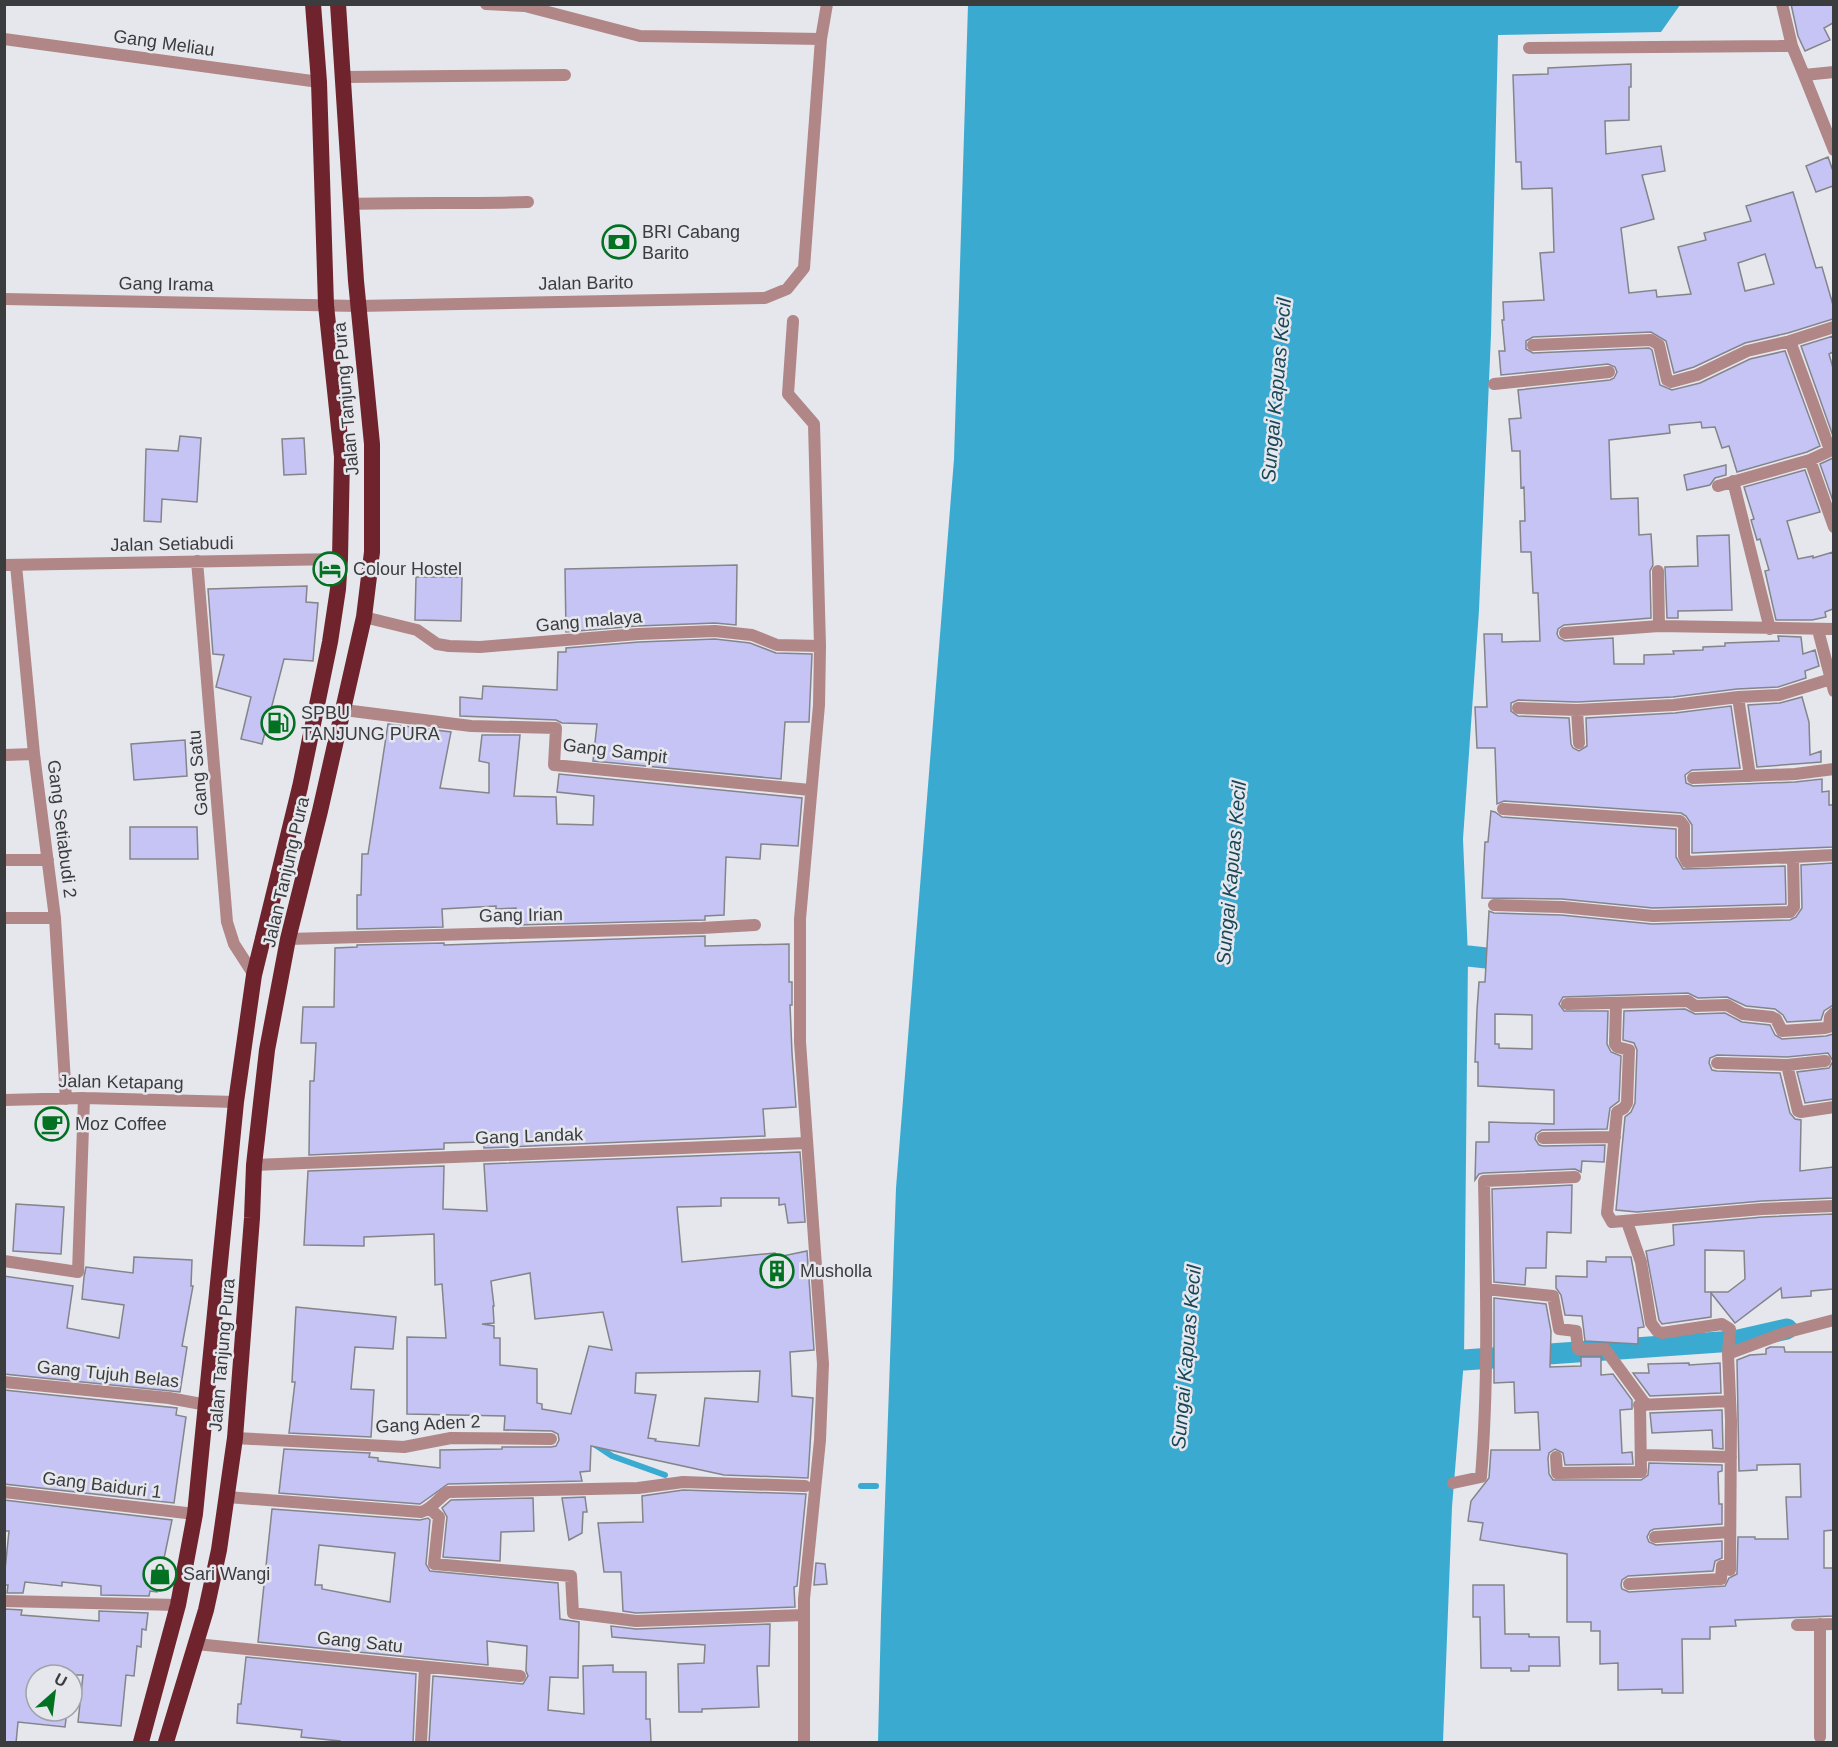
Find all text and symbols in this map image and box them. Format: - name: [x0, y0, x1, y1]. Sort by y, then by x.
- street label: Gang Meliau: [112, 26, 216, 60]
- place label: BRI Cabang Barito: [642, 222, 740, 263]
- bank icon: BRI Cabang Barito: [601, 224, 637, 260]
- street label: Jalan Barito: [538, 272, 634, 294]
- street label: Gang Irama: [118, 273, 215, 295]
- water label: Sungai Kapuas Kecil: [1257, 297, 1295, 483]
- street label: Jalan Tanjung Pura: [329, 321, 363, 476]
- street label: Jalan Setiabudi: [110, 533, 234, 555]
- hotel icon: Colour Hostel: [312, 551, 348, 587]
- place label: Colour Hostel: [353, 559, 462, 579]
- street label: Gang malaya: [535, 606, 644, 636]
- place label: SPBU TANJUNG PURA: [301, 703, 440, 744]
- fuel station icon: SPBU TANJUNG PURA: [260, 705, 296, 741]
- street label: Gang Satu: [184, 729, 212, 817]
- street label: Gang Sampit: [562, 735, 668, 767]
- street label: Gang Setiabudi 2: [44, 759, 80, 899]
- water label: Sungai Kapuas Kecil: [1212, 780, 1250, 966]
- street label: Jalan Tanjung Pura: [259, 794, 313, 949]
- street label: Gang Irian: [479, 904, 563, 926]
- street label: Jalan Ketapang: [58, 1071, 184, 1093]
- cafe icon: Moz Coffee: [34, 1106, 70, 1142]
- place label: Moz Coffee: [75, 1114, 167, 1134]
- street label: Gang Landak: [475, 1124, 584, 1148]
- building icon: Musholla: [759, 1253, 795, 1289]
- place label: Musholla: [800, 1261, 873, 1281]
- water label: Sungai Kapuas Kecil: [1167, 1264, 1205, 1450]
- street label: Jalan Tanjung Pura: [205, 1277, 239, 1432]
- street label: Gang Tujuh Belas: [36, 1357, 180, 1391]
- street label: Gang Aden 2: [375, 1411, 481, 1437]
- street label: Gang Baiduri 1: [41, 1468, 163, 1502]
- shop icon: Sari Wangi: [142, 1556, 178, 1592]
- place label: Sari Wangi: [183, 1564, 270, 1584]
- street label: Gang Satu: [316, 1628, 404, 1656]
- north arrow: [24, 1663, 84, 1723]
- text: U: [52, 1670, 70, 1690]

